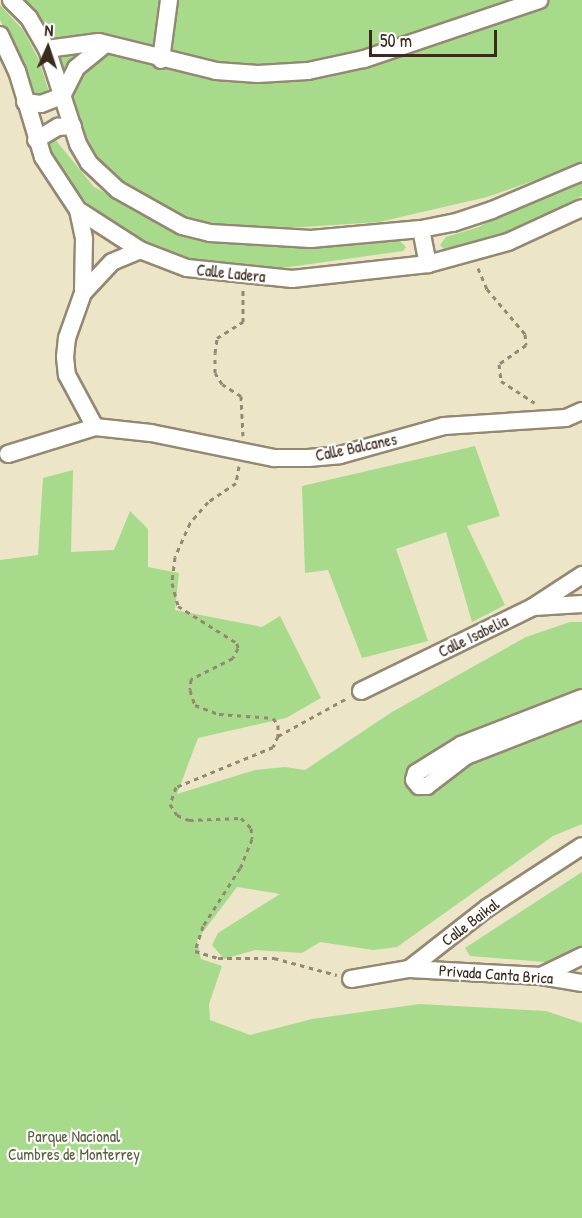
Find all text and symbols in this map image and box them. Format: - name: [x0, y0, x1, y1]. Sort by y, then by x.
- north arrow: [18, 18, 78, 78]
- scale bar: [372, 18, 500, 56]
- text: N: [44, 19, 54, 41]
- text: 50 m: [380, 28, 412, 53]
- street label: Calle Ladera: [196, 260, 266, 286]
- street label: Calle Balcanes: [313, 429, 399, 465]
- street label: Calle Isabelia: [435, 611, 511, 661]
- street label: Calle Baikal: [437, 894, 503, 950]
- street label: Privada Canta Brica: [438, 960, 554, 988]
- park label: Parque Nacional Cumbres de Monterrey: [8, 1126, 140, 1164]

